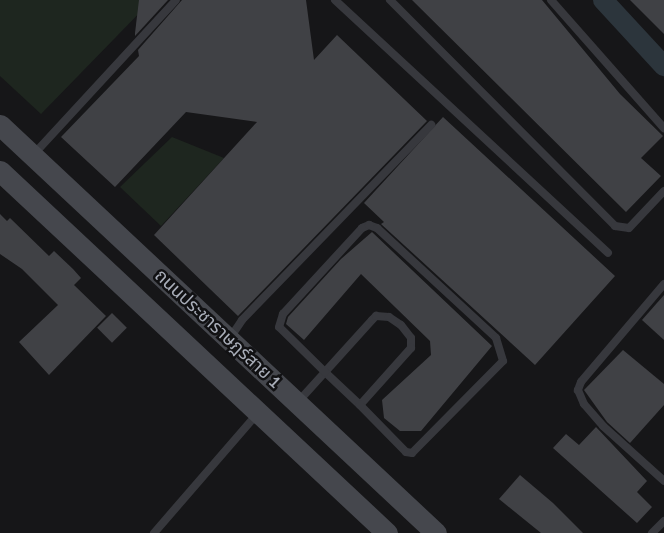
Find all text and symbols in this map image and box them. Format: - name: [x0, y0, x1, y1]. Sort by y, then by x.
- street label: ถนนประชาราษฎร์สาย 1: [150, 265, 286, 393]

